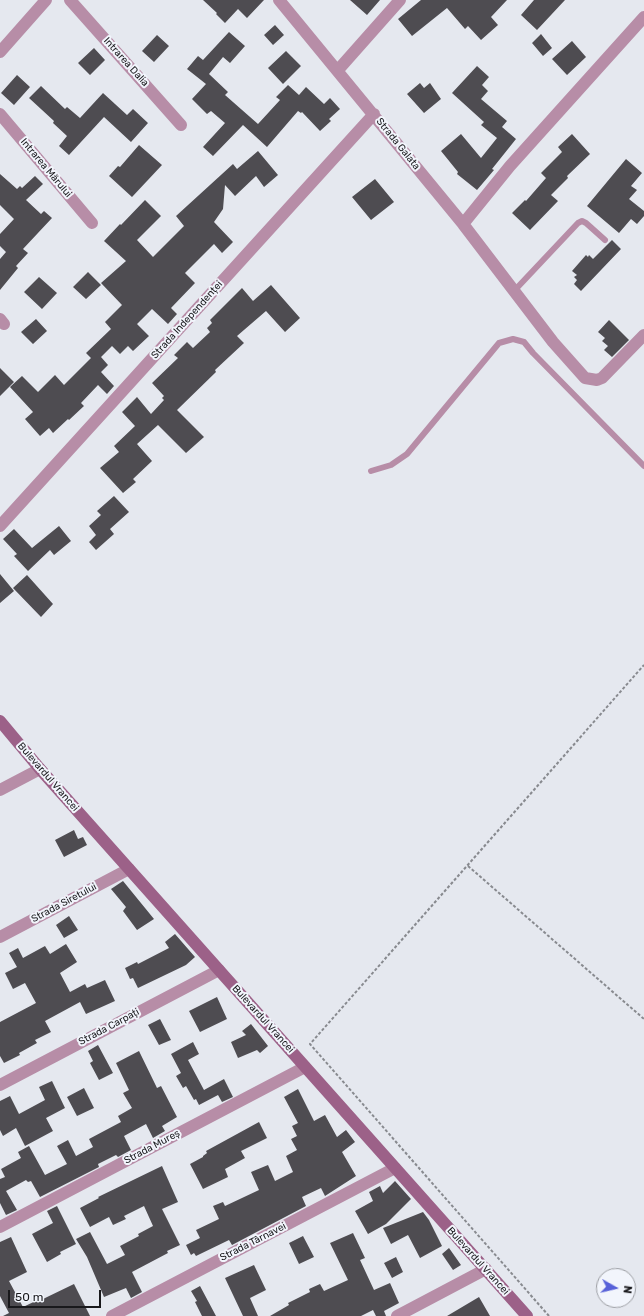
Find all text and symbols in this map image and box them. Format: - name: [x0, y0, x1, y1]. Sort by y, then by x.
- street label: Intrarea Dalia: [101, 35, 151, 89]
- street label: Strada Galata: [374, 116, 422, 172]
- street label: Intrarea Mărului: [18, 136, 74, 200]
- street label: Strada Independenței: [149, 279, 225, 361]
- street label: Bulevardul Vrancei: [15, 740, 81, 814]
- street label: Strada Siretului: [29, 881, 99, 925]
- street label: Bulevardul Vrancei: [229, 983, 297, 1055]
- street label: Strada Carpați: [77, 1006, 141, 1048]
- street label: Strada Mureș: [122, 1127, 182, 1167]
- street label: Strada Târnavei: [218, 1220, 288, 1264]
- street label: Bulevardul Vrancei: [444, 1225, 512, 1297]
- north arrow: [596, 1268, 636, 1308]
- scale bar: [10, 1282, 103, 1308]
- text: N: [620, 1285, 634, 1294]
- text: 50 m: [15, 1290, 43, 1304]

